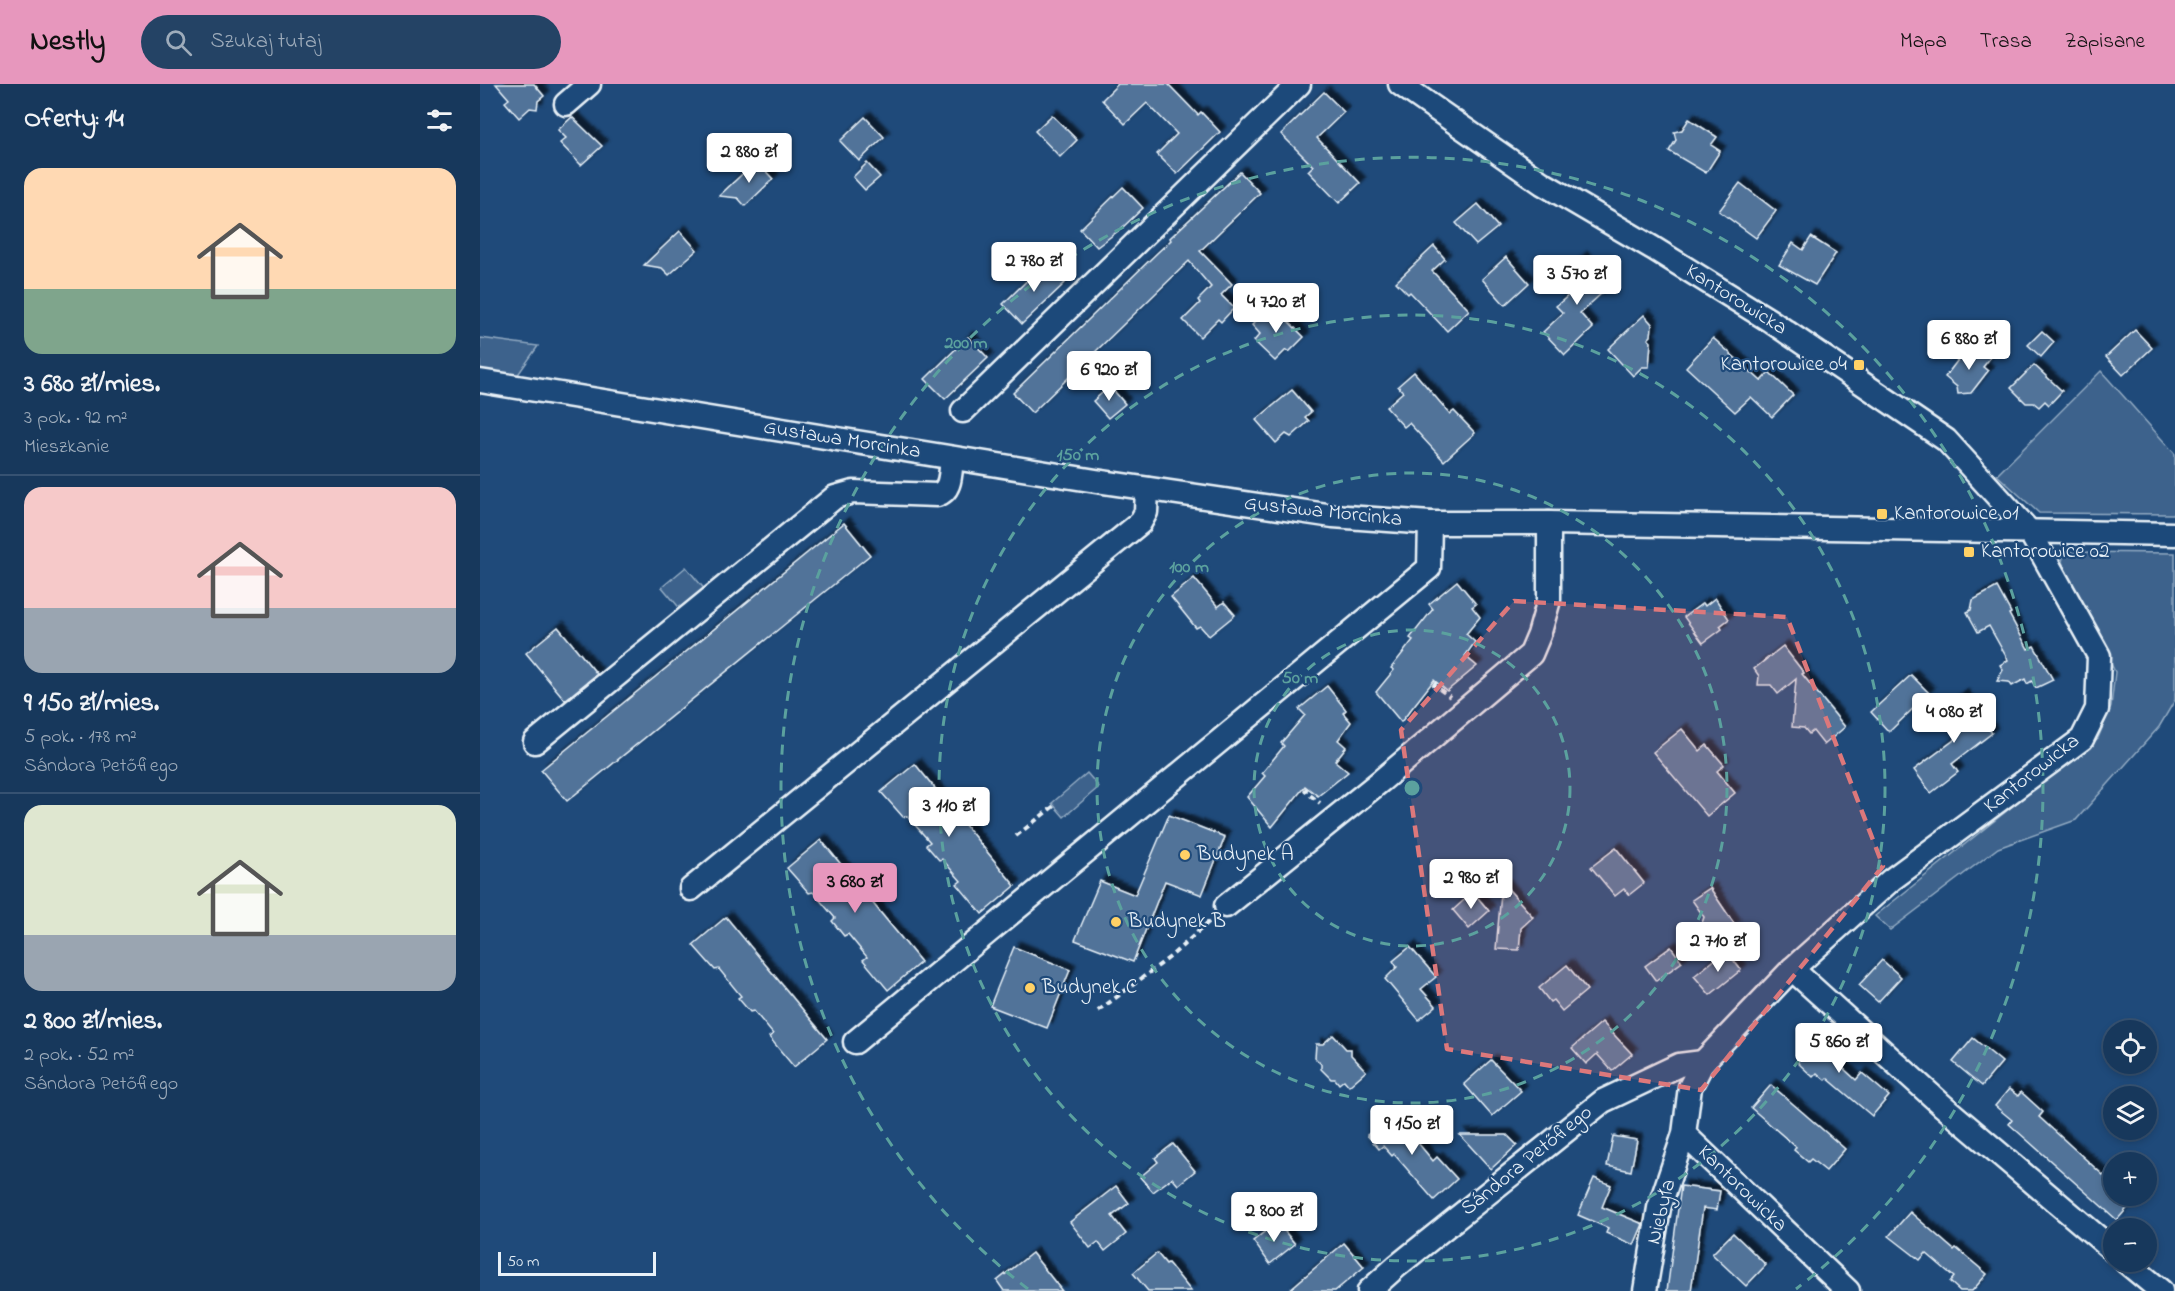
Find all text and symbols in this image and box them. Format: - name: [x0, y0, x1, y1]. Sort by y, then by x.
- search box: [141, 15, 561, 69]
- text: Nestly: [30, 22, 105, 63]
- icon: search: [162, 26, 195, 59]
- text: Szukaj tutaj: [210, 26, 321, 58]
- text: Mapa: [1900, 27, 1947, 57]
- text: Trasa: [1980, 27, 2032, 57]
- text: Zapisane: [2065, 27, 2145, 57]
- text: Oferty: 14: [24, 101, 124, 139]
- icon: filters: [423, 104, 456, 137]
- pin: 2 880 zł: [687, 133, 811, 184]
- text: 2 880 zł: [721, 138, 777, 167]
- icon: home: [186, 207, 294, 315]
- pin: 2 780 zł: [972, 242, 1096, 293]
- text: 2 780 zł: [1005, 247, 1063, 276]
- pin: 3 570 zł: [1515, 255, 1639, 306]
- street label: Kantorowicka: [1679, 257, 1793, 343]
- text: 3 570 zł: [1547, 260, 1607, 289]
- pin: 4 720 zł: [1214, 283, 1338, 334]
- text: 4 720 zł: [1247, 288, 1305, 317]
- pin: 6 880 zł: [1907, 320, 2031, 371]
- text: 6 880 zł: [1941, 325, 1997, 354]
- text: 200 m: [944, 331, 988, 357]
- place label: Kantorowice 04: [1720, 350, 1847, 380]
- pin: 6 920 zł: [1047, 351, 1171, 402]
- text: 6 920 zł: [1081, 356, 1137, 385]
- marker: Kantorowice 04: [1852, 358, 1866, 372]
- text: 3 680 zł/mies.: [24, 366, 160, 404]
- text: 3 pok. · 92 m²: [24, 404, 127, 433]
- street label: Gustawa Morcinka: [761, 413, 923, 467]
- text: Mieszkanie: [24, 433, 109, 462]
- text: 150 m: [1057, 443, 1099, 469]
- street label: Gustawa Morcinka: [1242, 489, 1404, 535]
- place label: Kantorowice 01: [1894, 499, 2019, 529]
- marker: Kantorowice 01: [1875, 507, 1889, 521]
- icon: home: [186, 526, 294, 634]
- place label: Kantorowice 02: [1981, 537, 2109, 567]
- marker: Kantorowice 02: [1962, 545, 1976, 559]
- text: 100 m: [1169, 555, 1209, 581]
- text: 50 m: [1282, 666, 1318, 692]
- text: 9 150 zł/mies.: [24, 685, 159, 723]
- pin: 4 080 zł: [1892, 693, 2016, 744]
- text: 4 080 zł: [1926, 698, 1982, 727]
- text: 5 pok. · 178 m²: [24, 723, 137, 752]
- street label: Kantorowicka: [1978, 727, 2086, 821]
- text: Sándora Petőfiego: [24, 752, 178, 781]
- centre of rings: [1402, 778, 1422, 798]
- pin: 3 110 zł: [887, 787, 1011, 838]
- text: 3 110 zł: [923, 792, 975, 821]
- place label: Budynek A: [1196, 840, 1294, 872]
- icon: home: [186, 844, 294, 952]
- marker: Budynek A: [1178, 848, 1192, 862]
- pin: 2 980 zł: [1409, 859, 1533, 910]
- pin: 3 680 zł: [793, 863, 917, 914]
- text: 2 980 zł: [1443, 864, 1499, 893]
- text: 3 680 zł: [827, 868, 883, 897]
- place label: Budynek B: [1127, 907, 1226, 939]
- marker: Budynek B: [1109, 915, 1123, 929]
- pin: 2 710 zł: [1656, 922, 1780, 973]
- text: 2 710 zł: [1690, 927, 1746, 956]
- place label: Budynek C: [1041, 973, 1137, 1005]
- marker: Budynek C: [1023, 981, 1037, 995]
- text: 2 800 zł/mies.: [24, 1003, 162, 1041]
- map controls: [2103, 1020, 2157, 1272]
- button: locate: [2103, 1020, 2157, 1074]
- pin: 5 860 zł: [1777, 1023, 1901, 1074]
- text: 5 860 zł: [1809, 1028, 1869, 1057]
- text: 2 pok. · 52 m²: [24, 1041, 135, 1070]
- text: Sándora Petőfiego: [24, 1070, 178, 1099]
- button: layers: [2103, 1086, 2157, 1140]
- street label: Sándora Petőfiego: [1455, 1098, 1601, 1225]
- pin: 9 150 zł: [1350, 1105, 1474, 1156]
- text: 9 150 zł: [1384, 1110, 1440, 1139]
- street label: Kantorowicka: [1690, 1138, 1794, 1240]
- button: +: [2103, 1152, 2157, 1206]
- street label: Niebyła: [1639, 1176, 1687, 1248]
- pin: 2 800 zł: [1212, 1192, 1336, 1243]
- text: 2 800 zł: [1245, 1197, 1303, 1226]
- button: −: [2103, 1218, 2157, 1272]
- scale bar: [498, 1249, 656, 1276]
- text: 50 m: [507, 1250, 539, 1274]

